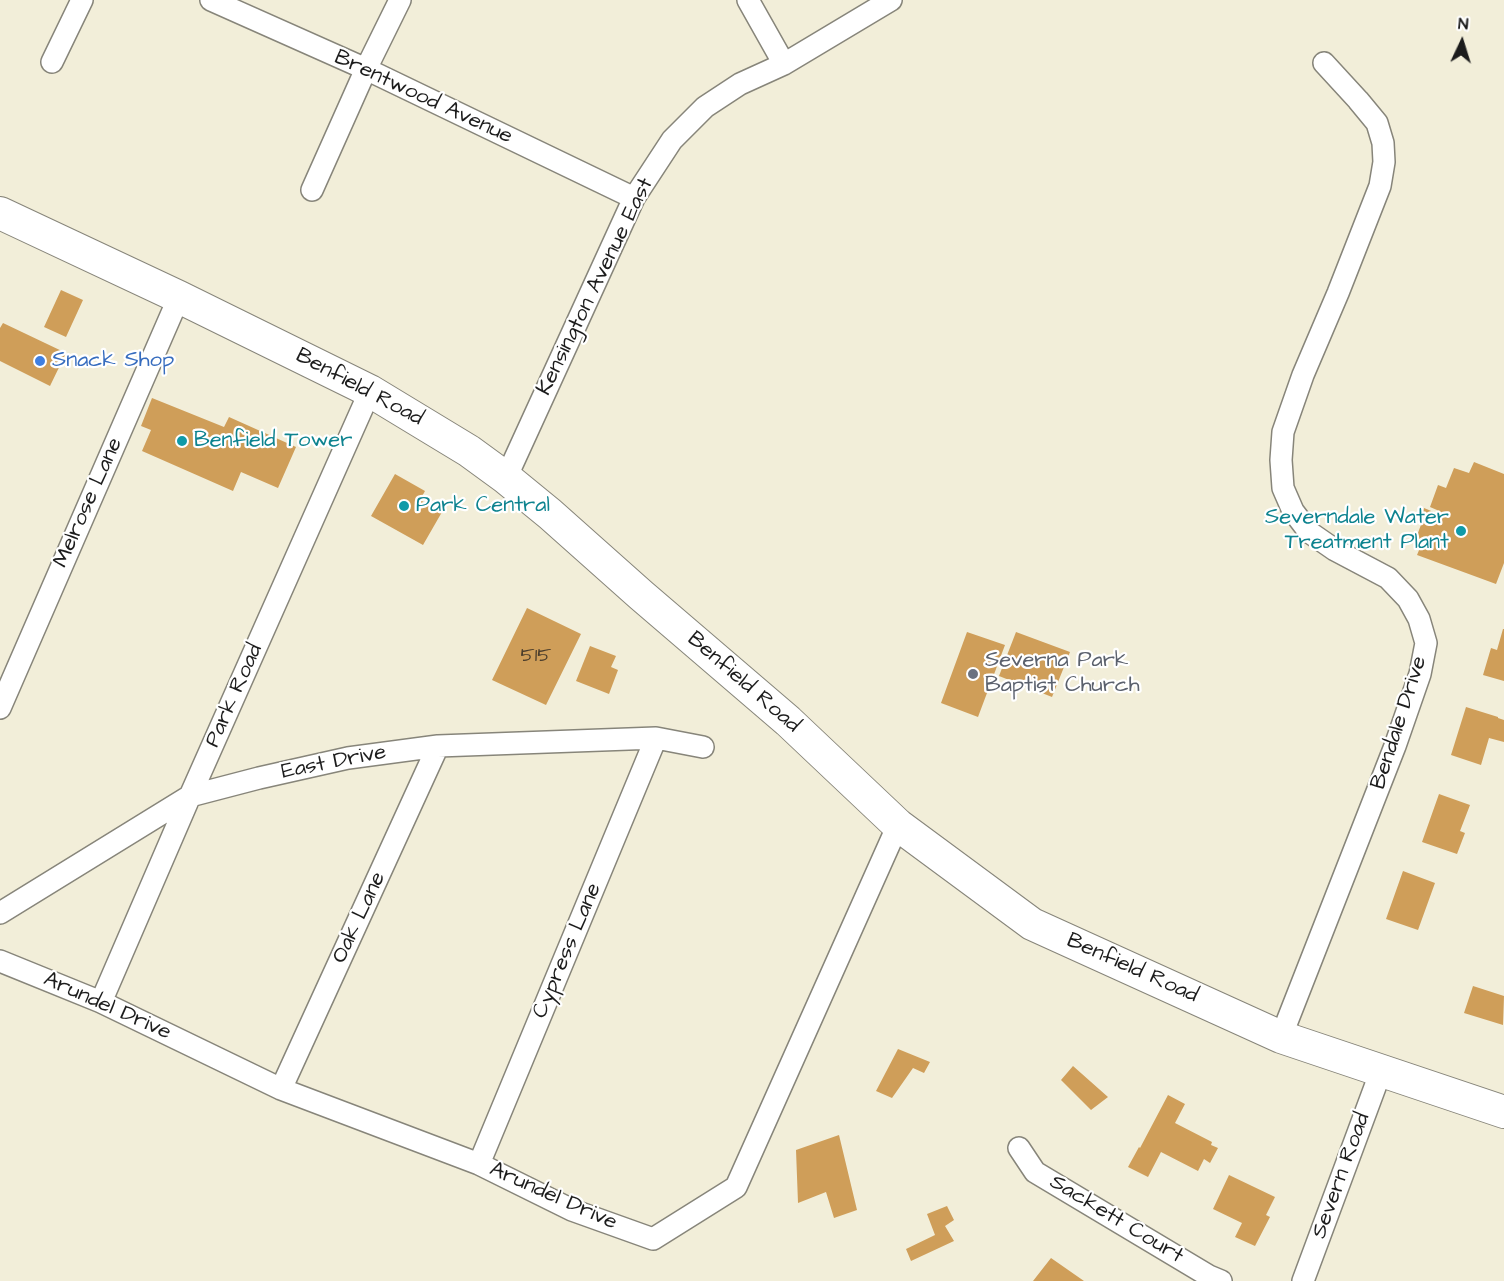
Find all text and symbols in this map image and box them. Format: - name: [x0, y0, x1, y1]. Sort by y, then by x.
- north arrow: [1432, 12, 1492, 72]
- text: N: [1457, 13, 1469, 35]
- street label: Brentwood Avenue: [330, 45, 516, 151]
- street label: Kensington Avenue East: [532, 174, 660, 400]
- street label: Benfield Road: [291, 343, 427, 433]
- place label: Snack Shop: [52, 348, 174, 374]
- marker: Snack Shop: [33, 354, 47, 368]
- place label: Benfield Tower: [194, 428, 352, 454]
- street label: Melrose Lane: [49, 434, 129, 572]
- marker: Benfield Tower: [175, 434, 189, 448]
- place label: Park Central: [416, 493, 550, 519]
- marker: Park Central: [397, 499, 411, 513]
- place label: Severndale Water Treatment Plant: [1265, 505, 1449, 556]
- marker: Severndale Water Treatment Plant: [1454, 524, 1468, 538]
- street label: Benfield Road: [681, 627, 805, 739]
- street label: Park Road: [201, 640, 269, 752]
- house number: 515: [521, 645, 551, 669]
- place label: Severna Park Baptist Church: [985, 648, 1140, 700]
- street label: Bendale Drive: [1366, 653, 1434, 793]
- marker: Severna Park Baptist Church: [966, 667, 980, 681]
- street label: East Drive: [279, 740, 389, 786]
- street label: Oak Lane: [327, 868, 393, 968]
- street label: Cypress Lane: [528, 879, 608, 1023]
- street label: Benfield Road: [1062, 928, 1202, 1010]
- street label: Arundel Drive: [39, 967, 175, 1047]
- street label: Severn Road: [1307, 1110, 1377, 1242]
- street label: Arundel Drive: [485, 1157, 621, 1237]
- street label: Sackett Court: [1044, 1170, 1188, 1270]

